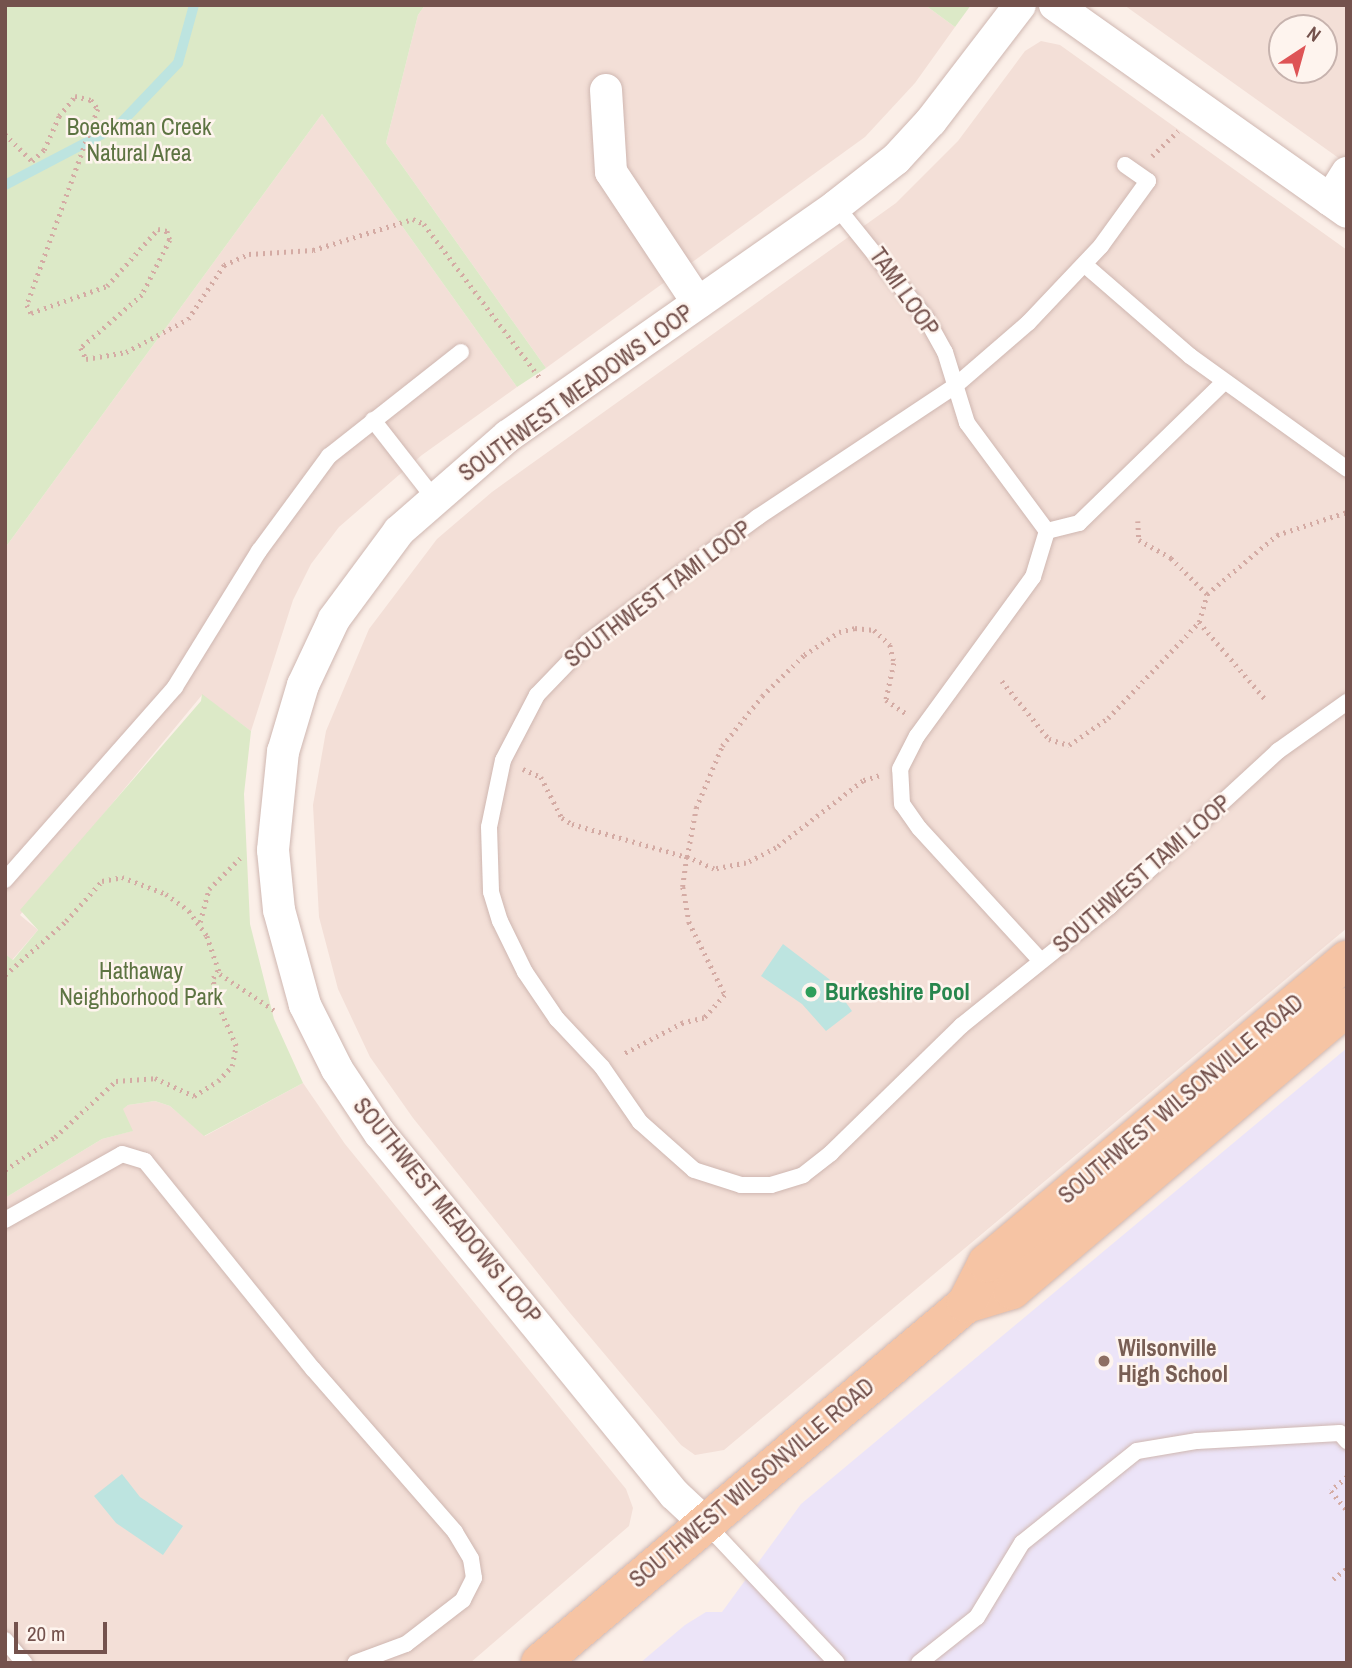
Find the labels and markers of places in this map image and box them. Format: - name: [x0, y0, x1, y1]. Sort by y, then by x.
- place label: Burkeshire Pool: [825, 978, 970, 1006]
- marker: Burkeshire Pool: [803, 984, 819, 1000]
- place label: Wilsonville High School: [1118, 1334, 1228, 1388]
- marker: Wilsonville High School: [1096, 1353, 1112, 1369]

